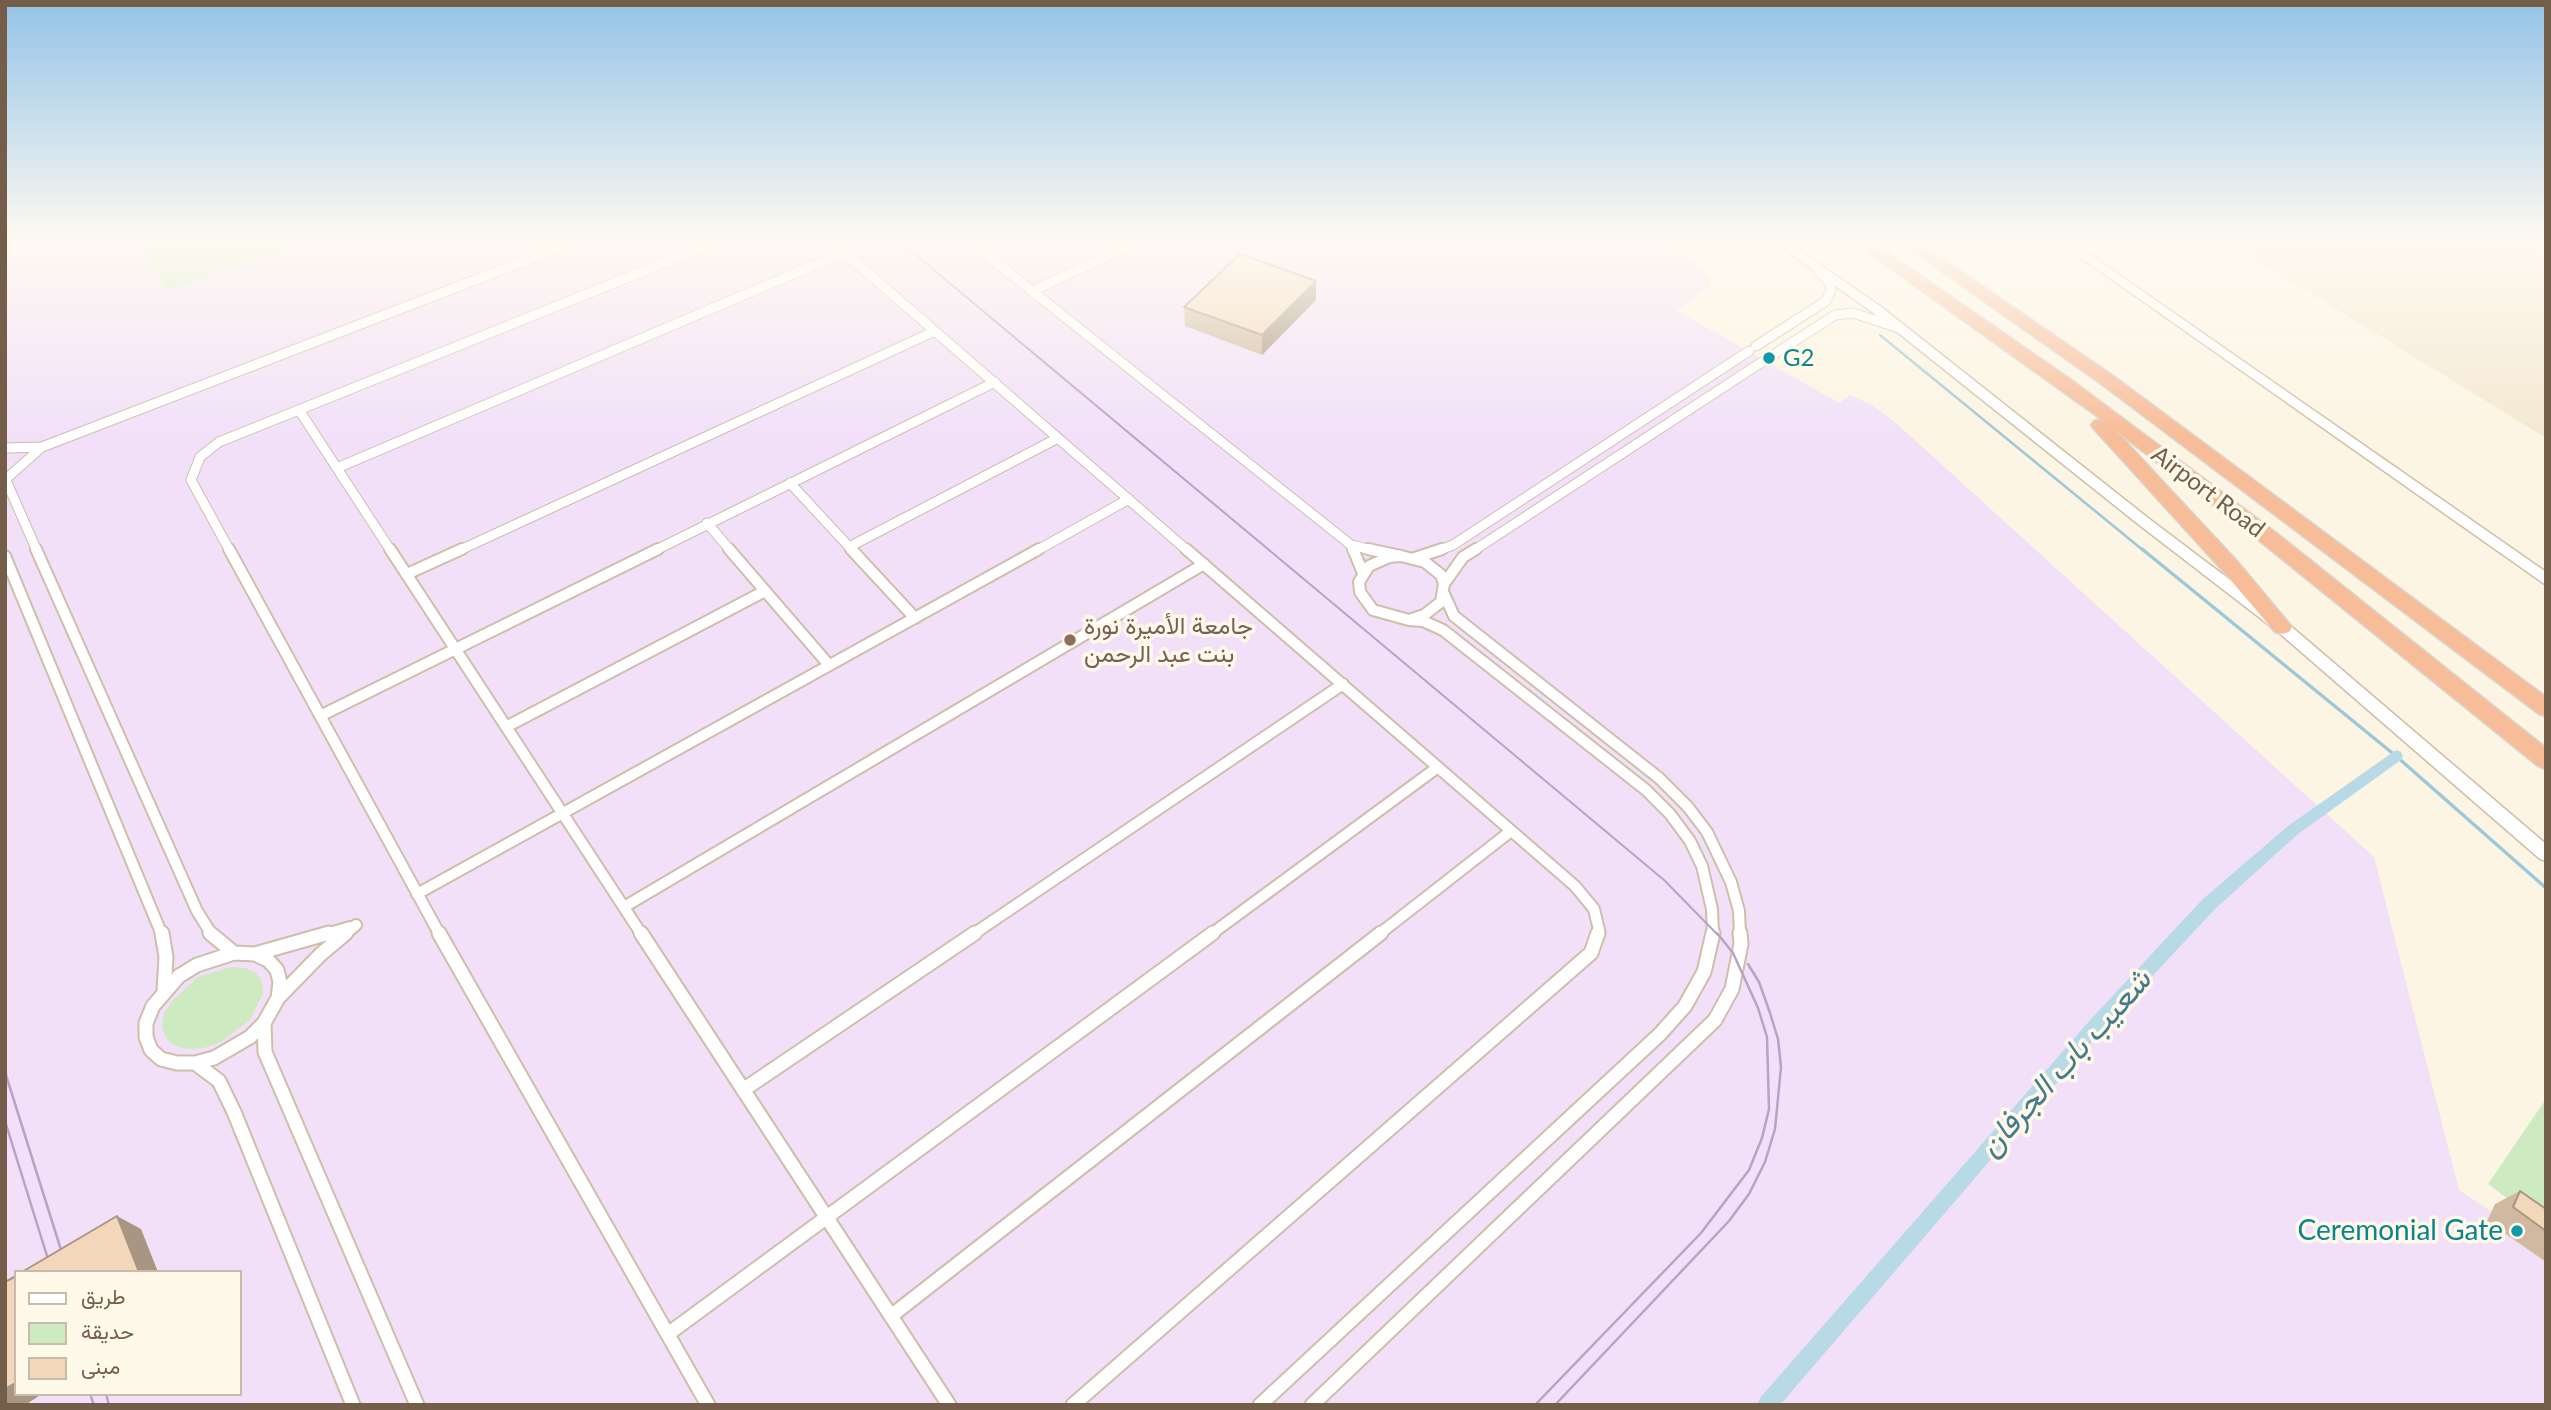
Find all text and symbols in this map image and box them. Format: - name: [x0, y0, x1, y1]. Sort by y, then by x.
- place label: G2: [1783, 344, 1814, 372]
- marker: G2: [1761, 350, 1777, 366]
- street label: Airport Road: [2146, 440, 2270, 544]
- place label: جامعة الأميرة نورة بنت عبد الرحمن: [1084, 612, 1253, 668]
- marker: جامعة الأميرة نورة بنت عبد الرحمن: [1062, 632, 1078, 648]
- water label: شعيب باب الجرفان: [1971, 961, 2159, 1165]
- place label: Ceremonial Gate: [2298, 1214, 2503, 1248]
- marker: Ceremonial Gate: [2509, 1223, 2525, 1239]
- legend: [14, 1270, 242, 1396]
- text: طريق: [81, 1283, 126, 1308]
- text: حديقة: [81, 1318, 134, 1343]
- text: مبنى: [81, 1353, 120, 1378]

